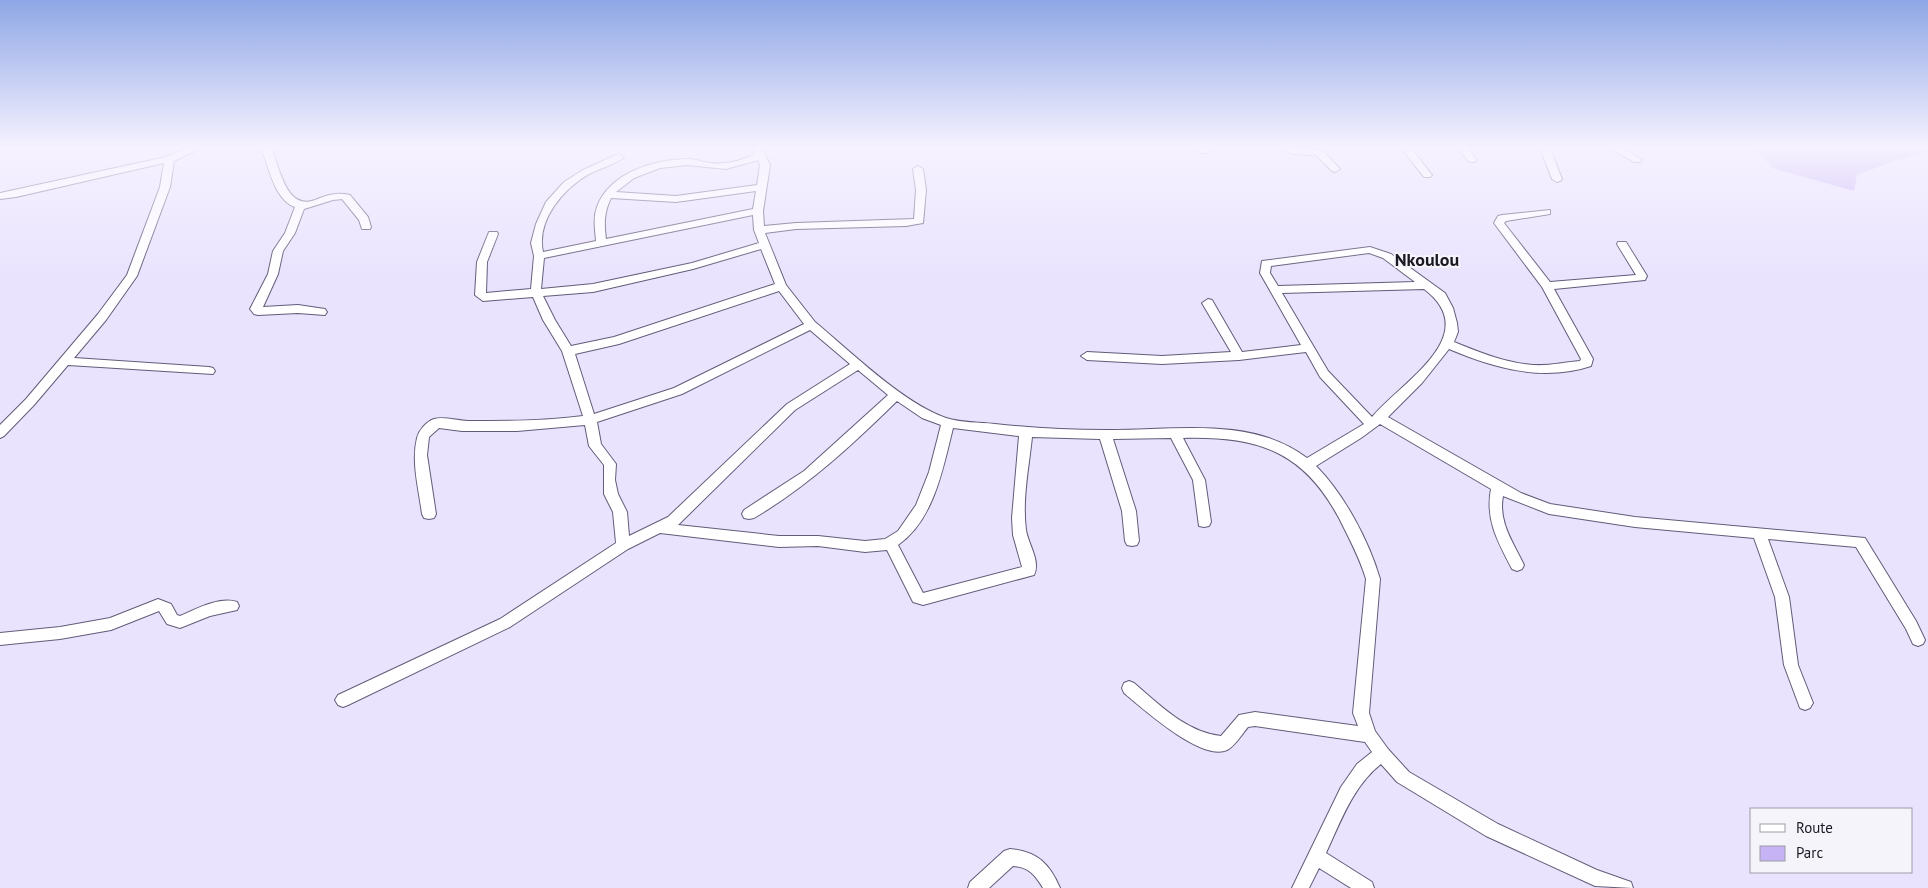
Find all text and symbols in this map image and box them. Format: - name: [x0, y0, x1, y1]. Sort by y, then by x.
- district label: Nkoulou: [1395, 248, 1459, 271]
- legend: [1750, 808, 1913, 873]
- text: Route: [1796, 818, 1833, 837]
- text: Parc: [1796, 843, 1823, 862]

